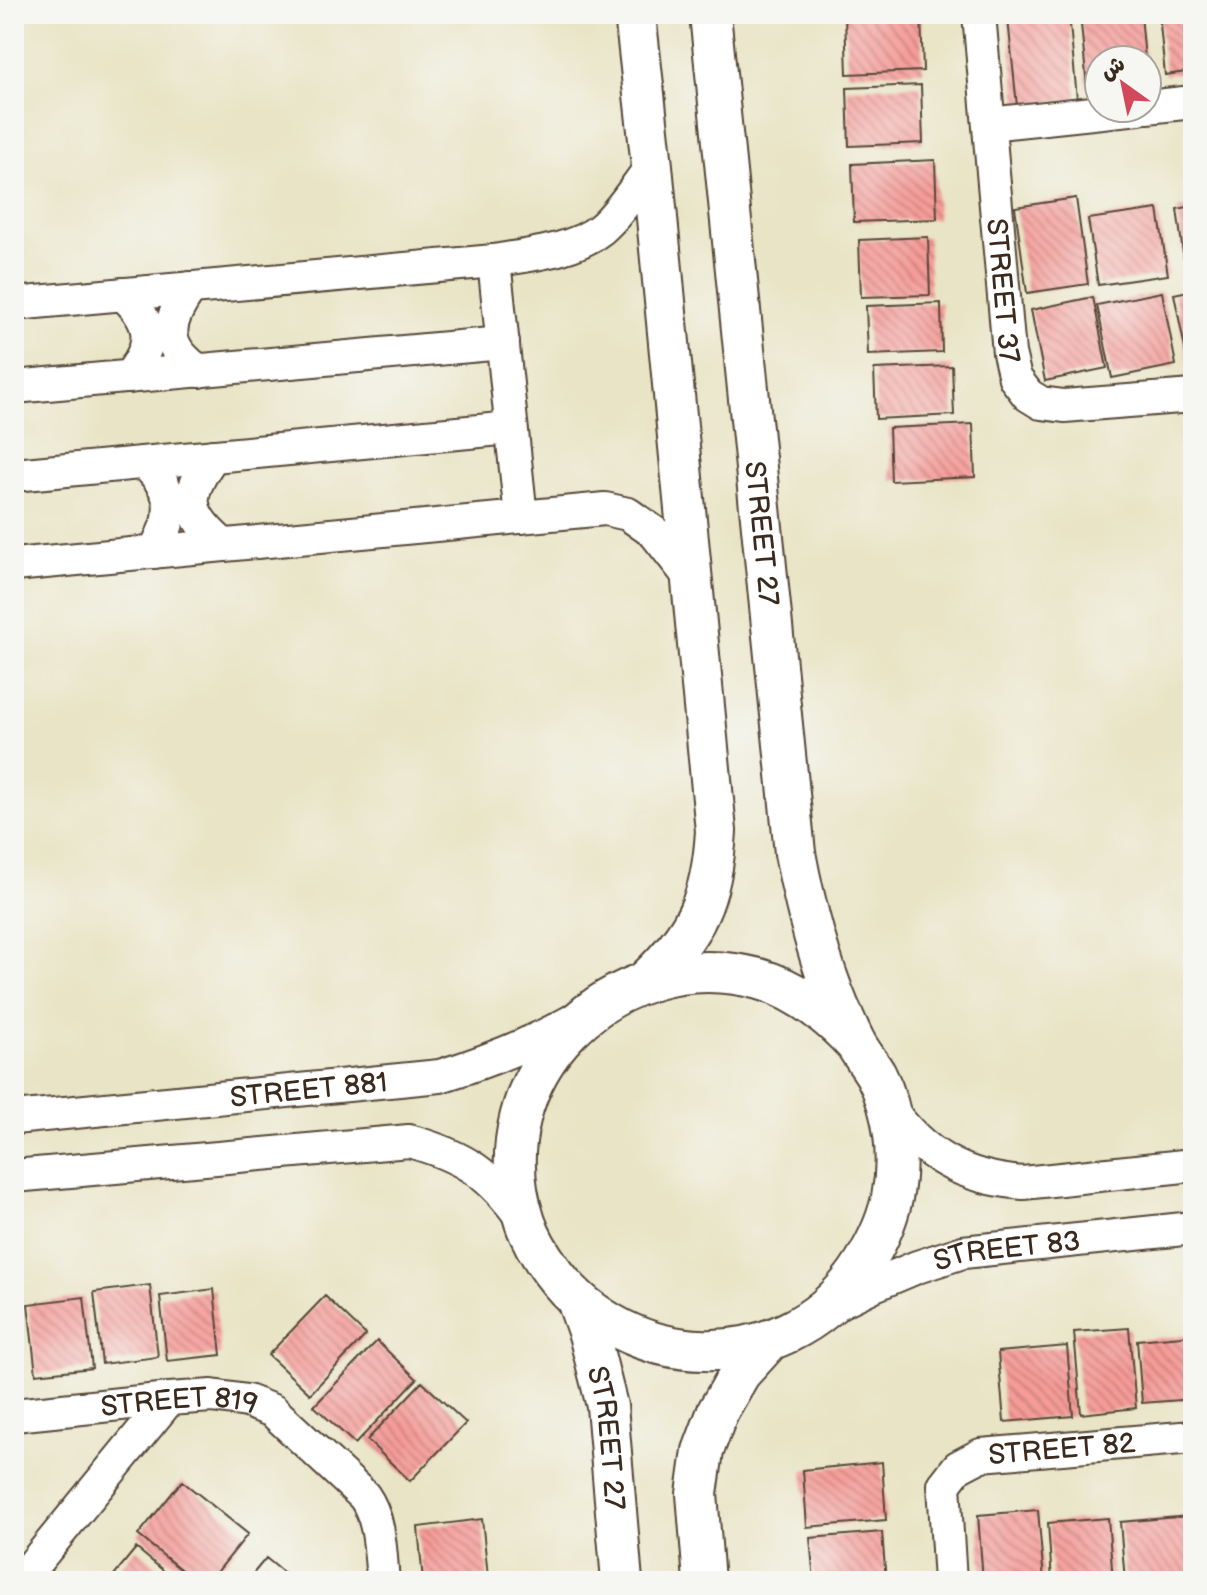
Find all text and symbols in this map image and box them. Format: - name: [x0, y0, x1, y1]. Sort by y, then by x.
- north arrow: [1083, 44, 1163, 124]
- text: ش: [1095, 51, 1130, 86]
- street label: STREET 37: [979, 217, 1026, 368]
- street label: STREET 27: [737, 460, 785, 607]
- street label: STREET 881: [228, 1066, 389, 1115]
- street label: STREET 83: [929, 1225, 1082, 1279]
- street label: STREET 27: [580, 1363, 631, 1512]
- street label: STREET 819: [99, 1381, 262, 1424]
- street label: STREET 82: [987, 1427, 1137, 1472]

